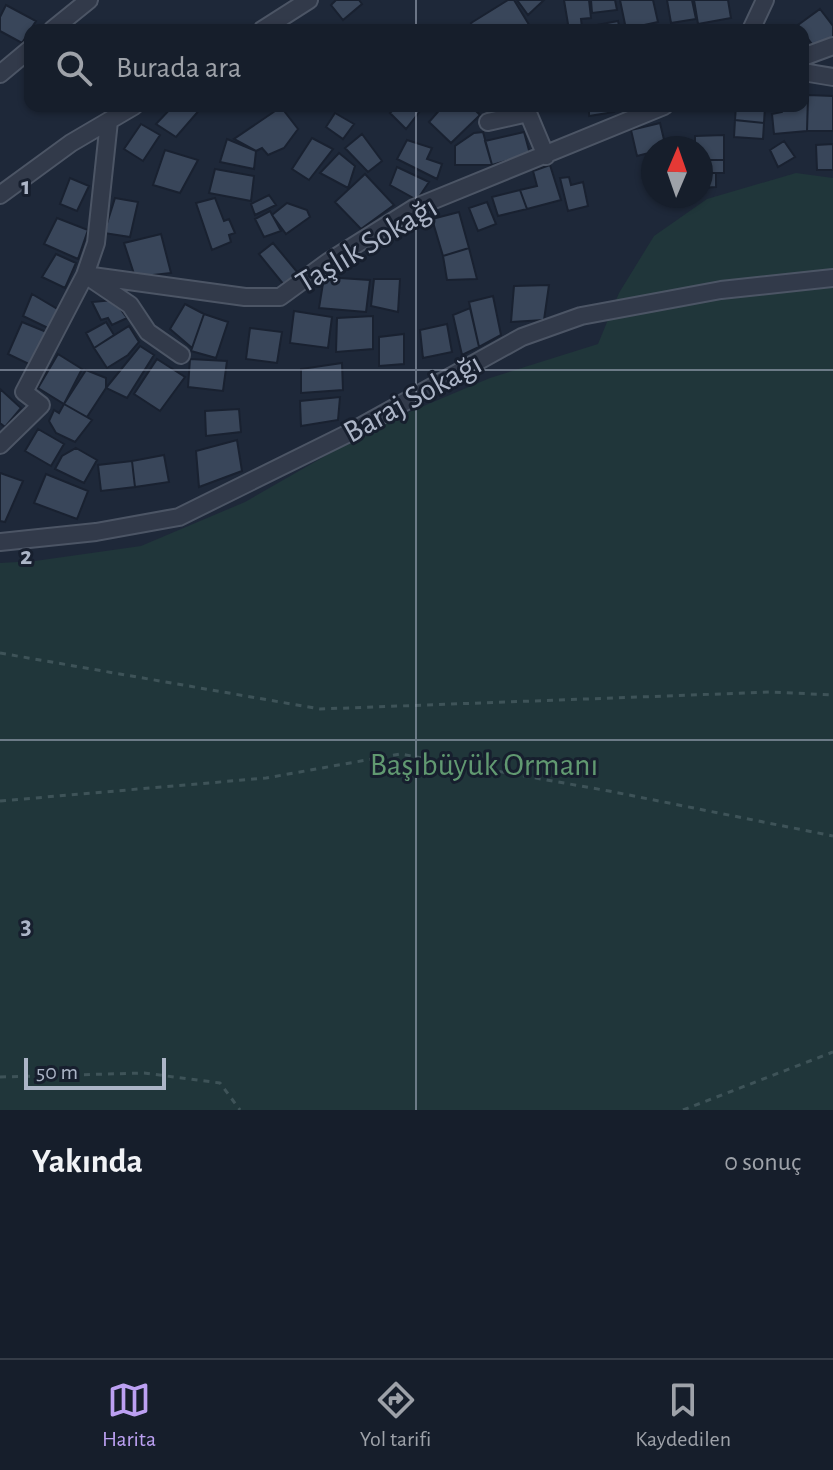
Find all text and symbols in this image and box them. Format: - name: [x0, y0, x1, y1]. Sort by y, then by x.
- search box: [24, 24, 809, 112]
- icon: search: [52, 46, 96, 90]
- text: Burada ara: [116, 53, 242, 83]
- north arrow: [641, 136, 713, 208]
- text: 1: [21, 173, 31, 199]
- street label: Taşlık Sokağı: [291, 190, 442, 299]
- street label: Baraj Sokağı: [338, 347, 487, 449]
- text: 2: [20, 543, 32, 569]
- park label: Başıbüyük Ormanı: [370, 749, 598, 781]
- text: 3: [20, 913, 32, 939]
- scale bar: [24, 1054, 166, 1090]
- text: 50 m: [36, 1061, 78, 1083]
- text: Yakında: [32, 1145, 143, 1179]
- text: 0 sonuç: [724, 1149, 801, 1175]
- tab: Harita: [102, 1378, 156, 1452]
- tab: Yol tarifi: [360, 1378, 431, 1452]
- tab: Kaydedilen: [635, 1378, 731, 1452]

